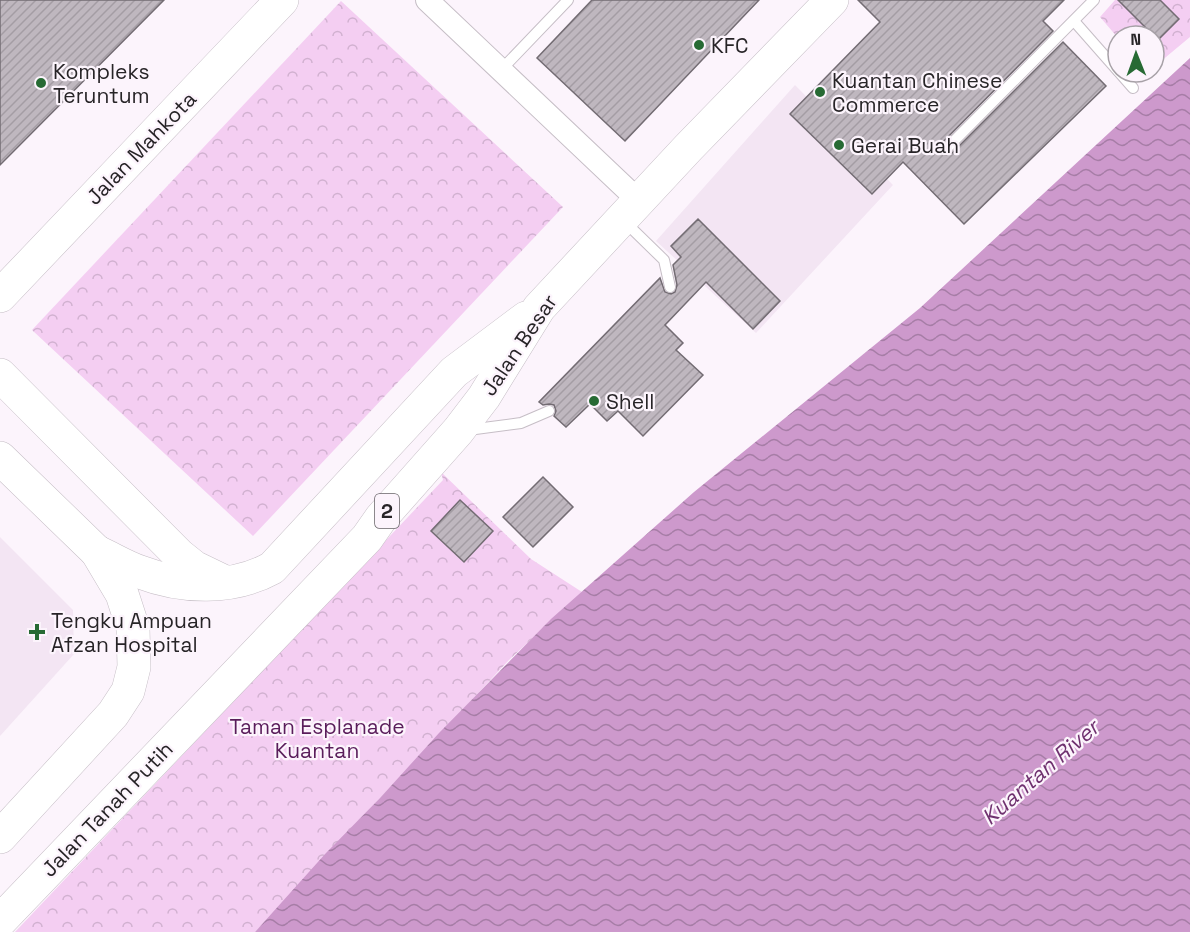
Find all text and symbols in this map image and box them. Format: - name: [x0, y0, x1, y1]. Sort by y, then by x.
- north arrow: [1106, 24, 1166, 84]
- text: N: [1130, 29, 1141, 50]
- place label: KFC: [711, 32, 748, 59]
- marker: KFC: [692, 38, 706, 52]
- place label: Kompleks Teruntum: [53, 58, 150, 109]
- place label: Kuantan Chinese Commerce: [832, 67, 1002, 118]
- marker: Kompleks Teruntum: [34, 76, 48, 90]
- marker: Kuantan Chinese Commerce: [813, 85, 827, 99]
- street label: Jalan Mahkota: [80, 86, 202, 210]
- place label: Gerai Buah: [851, 132, 959, 159]
- marker: Gerai Buah: [832, 138, 846, 152]
- street label: Jalan Besar: [475, 289, 563, 401]
- place label: Shell: [606, 388, 654, 415]
- marker: Shell: [587, 394, 601, 408]
- road number: 2: [375, 494, 399, 528]
- place label: Tengku Ampuan Afzan Hospital: [51, 607, 212, 658]
- marker: Tengku Ampuan Afzan Hospital: [28, 623, 46, 641]
- water label: Kuantan River: [976, 712, 1106, 831]
- park label: Taman Esplanade Kuantan: [229, 713, 405, 764]
- street label: Jalan Tanah Putih: [35, 736, 179, 882]

